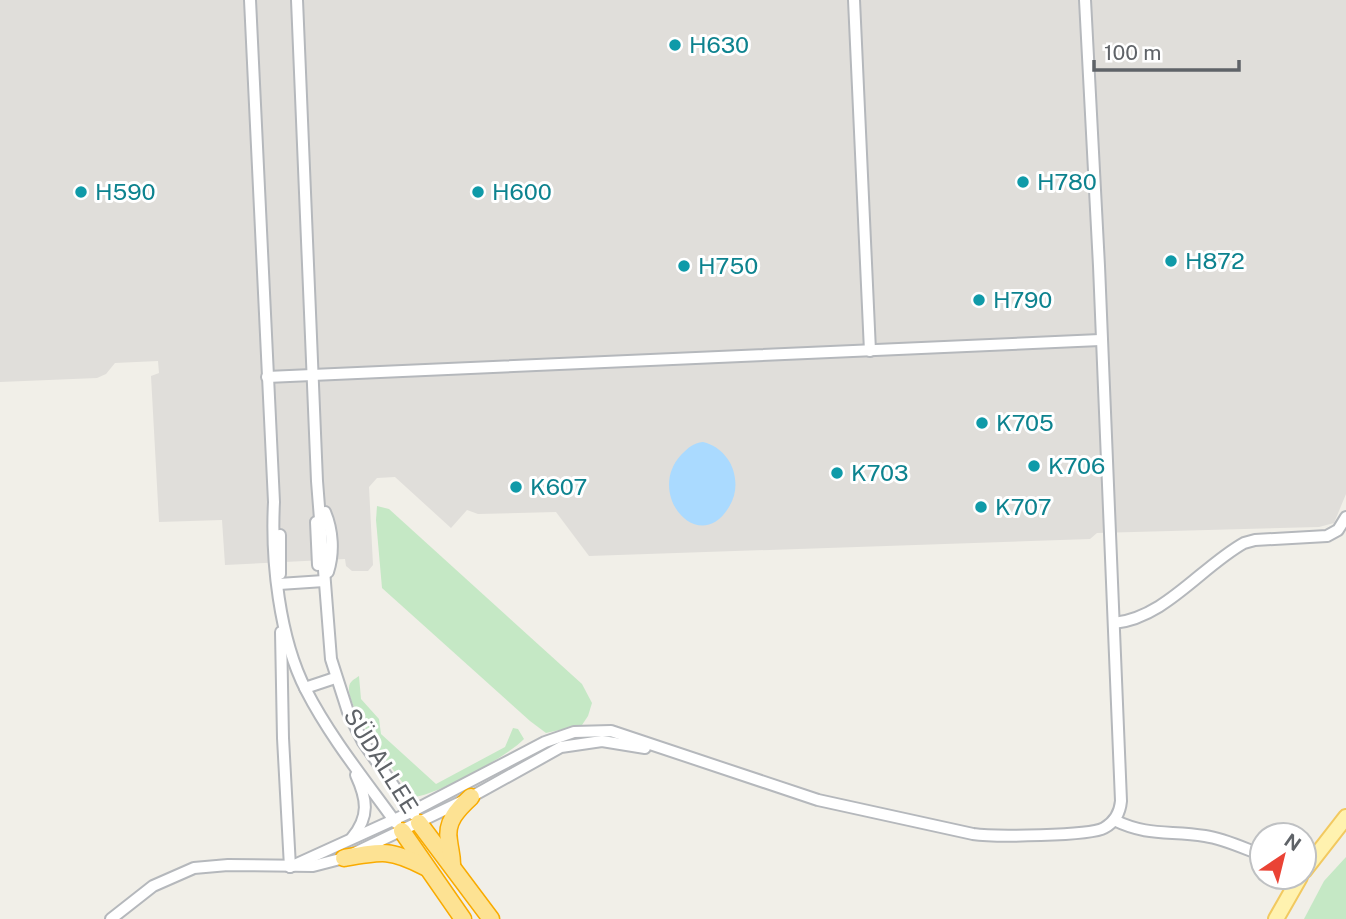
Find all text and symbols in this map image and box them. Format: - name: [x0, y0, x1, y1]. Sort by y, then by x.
- scale bar: [1094, 28, 1239, 72]
- place label: H630: [689, 31, 749, 58]
- marker: H630: [667, 37, 683, 53]
- text: 100 m: [1104, 40, 1161, 65]
- place label: H780: [1037, 168, 1097, 195]
- marker: H780: [1015, 174, 1031, 190]
- place label: H590: [95, 178, 156, 205]
- place label: H600: [492, 178, 552, 205]
- marker: H590: [73, 184, 89, 200]
- marker: H600: [470, 184, 486, 200]
- place label: H872: [1185, 247, 1245, 274]
- place label: H750: [698, 252, 758, 279]
- marker: H872: [1163, 253, 1179, 269]
- marker: H750: [676, 258, 692, 274]
- place label: H790: [993, 286, 1052, 313]
- marker: H790: [971, 292, 987, 308]
- place label: K705: [996, 409, 1054, 436]
- marker: K705: [974, 415, 990, 431]
- place label: K706: [1048, 452, 1105, 479]
- marker: K706: [1026, 458, 1042, 474]
- place label: K703: [851, 459, 908, 486]
- marker: K703: [829, 465, 845, 481]
- place label: K607: [530, 473, 587, 500]
- marker: K607: [508, 479, 524, 495]
- place label: K707: [995, 493, 1052, 520]
- marker: K707: [973, 499, 989, 515]
- street label: SÜDALLEE: [339, 703, 424, 818]
- north arrow: [1248, 821, 1318, 891]
- text: N: [1280, 829, 1305, 855]

